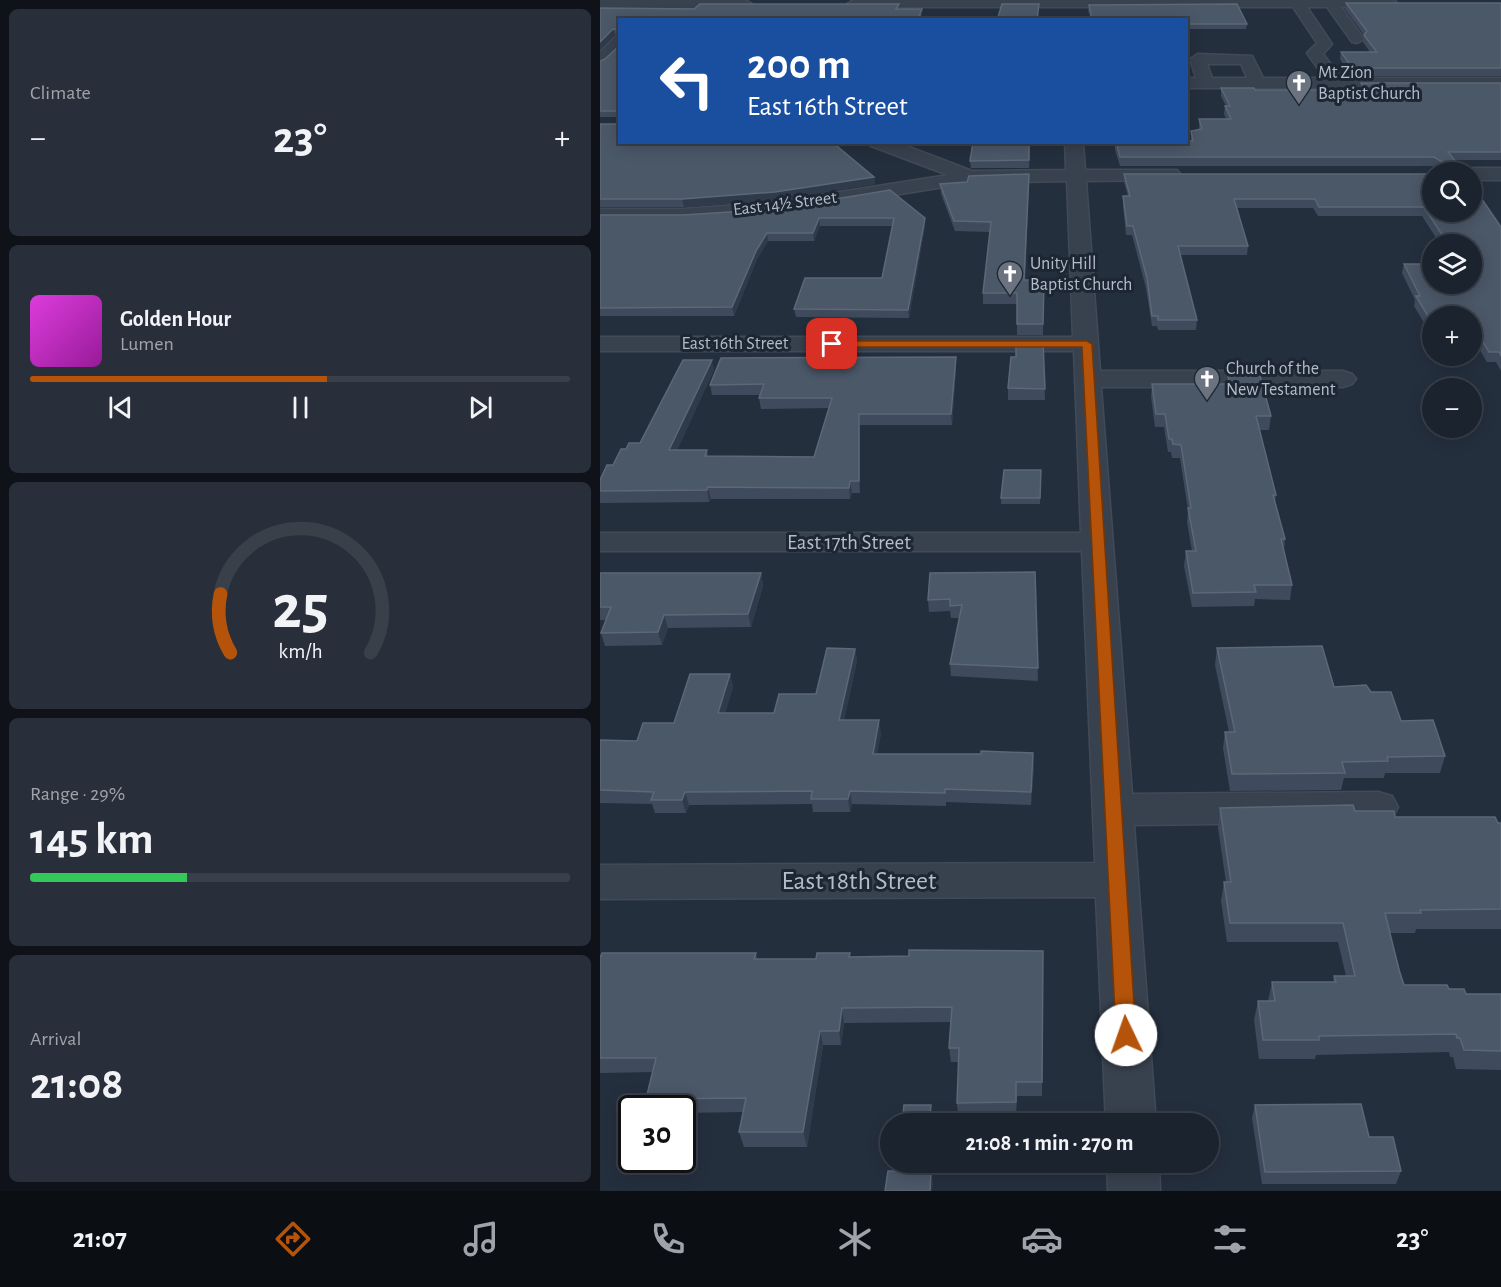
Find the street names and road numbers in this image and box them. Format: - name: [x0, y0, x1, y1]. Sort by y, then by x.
- street label: East 14½ Street: [732, 189, 838, 219]
- street label: East 16th Street: [681, 335, 789, 353]
- street label: East 17th Street: [787, 532, 911, 553]
- street label: East 18th Street: [782, 868, 936, 894]

